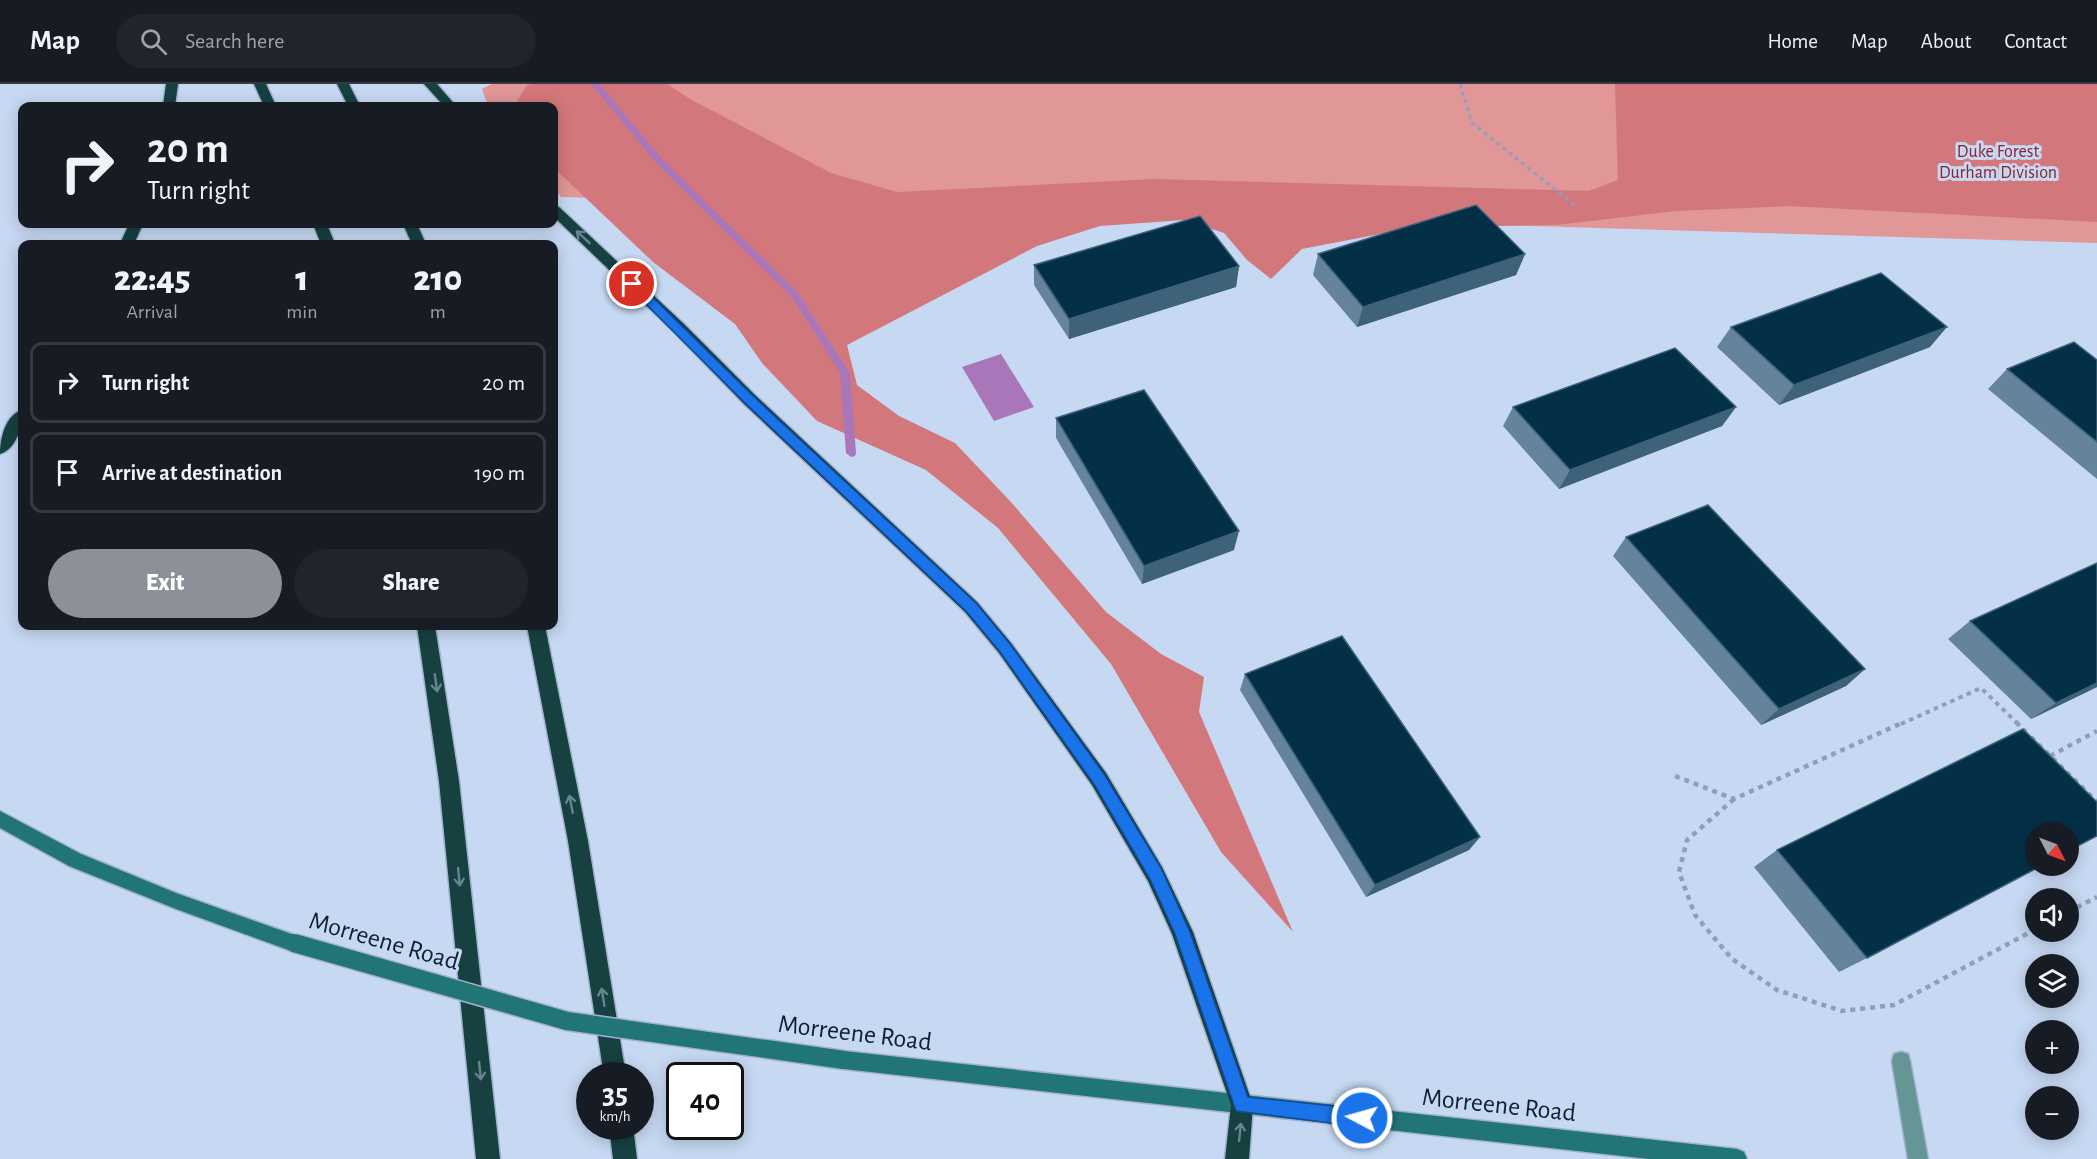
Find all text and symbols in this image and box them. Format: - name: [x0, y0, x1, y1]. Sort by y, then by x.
- search box: [116, 14, 536, 68]
- icon: search: [137, 25, 170, 58]
- text: Map: [30, 27, 80, 55]
- text: Search here: [185, 30, 284, 52]
- text: Home: [1767, 31, 1818, 52]
- text: Map: [1851, 31, 1888, 52]
- text: About: [1921, 31, 1971, 52]
- text: Contact: [2004, 31, 2067, 52]
- icon: right: [48, 126, 126, 204]
- text: 20 m: [147, 128, 229, 170]
- park label: Duke Forest Durham Division: [1939, 143, 2057, 182]
- text: Turn right: [147, 177, 250, 204]
- one-way arrow: [575, 230, 590, 244]
- pin: [606, 258, 657, 309]
- text: 22:45: [114, 261, 191, 297]
- text: 1: [295, 261, 309, 297]
- text: 210: [413, 261, 462, 297]
- icon: arrive: [615, 267, 648, 300]
- text: Arrival: [126, 302, 178, 322]
- text: min: [286, 302, 317, 322]
- text: m: [430, 302, 446, 322]
- icon: right: [51, 366, 84, 399]
- text: Turn right: [102, 372, 189, 394]
- text: 20 m: [482, 372, 525, 394]
- icon: arrive: [51, 456, 84, 489]
- text: Arrive at destination: [102, 462, 282, 484]
- text: 190 m: [474, 462, 525, 484]
- button: Exit: [48, 549, 282, 618]
- button: Share: [294, 549, 528, 618]
- one-way arrow: [431, 673, 442, 692]
- one-way arrow: [566, 795, 577, 815]
- north arrow: [2025, 822, 2079, 876]
- map controls: [2025, 822, 2079, 1140]
- one-way arrow: [454, 866, 465, 886]
- button: sound: [2025, 888, 2079, 942]
- street label: Morreene Road: [306, 907, 462, 975]
- button: layers: [2025, 954, 2079, 1008]
- one-way arrow: [597, 988, 608, 1007]
- street label: Morreene Road: [777, 1011, 933, 1055]
- button: +: [2025, 1020, 2079, 1074]
- one-way arrow: [475, 1060, 486, 1080]
- speed limit sign: 40: [666, 1062, 744, 1140]
- text: 35: [602, 1079, 628, 1109]
- street label: Morreene Road: [1421, 1084, 1577, 1126]
- position arrow: [1330, 1086, 1394, 1150]
- button: −: [2025, 1086, 2079, 1140]
- text: km/h: [600, 1109, 630, 1124]
- one-way arrow: [1235, 1123, 1246, 1142]

